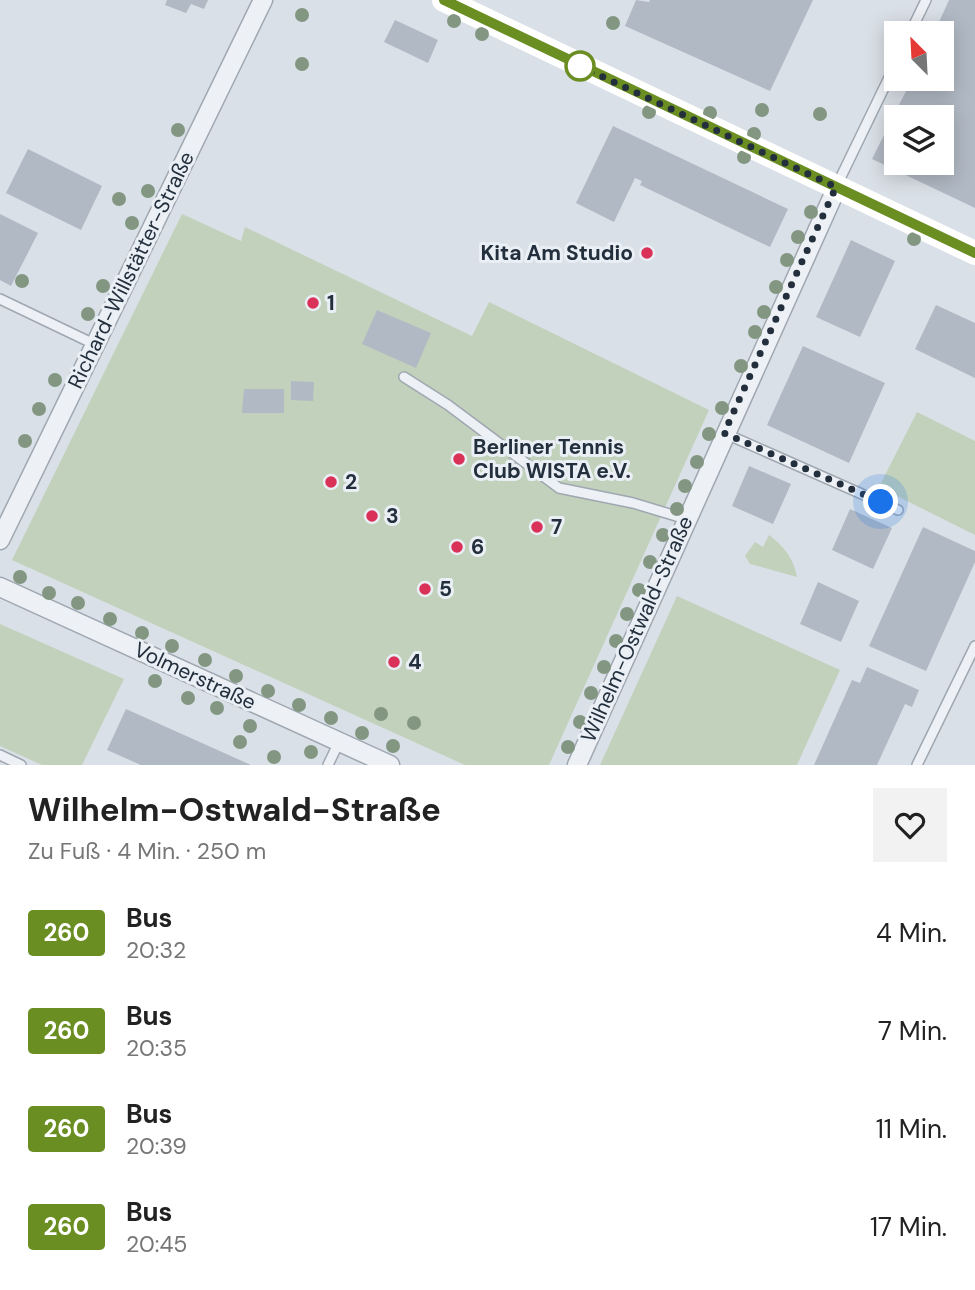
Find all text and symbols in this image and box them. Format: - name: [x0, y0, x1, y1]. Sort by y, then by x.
- north arrow: [884, 21, 954, 91]
- map controls: [884, 21, 954, 175]
- unlabelled marker: [565, 51, 595, 81]
- button: layers: [884, 105, 954, 175]
- street label: Richard-Willstätter-Straße: [61, 147, 201, 393]
- place label: Kita Am Studio: [481, 239, 633, 267]
- marker: Kita Am Studio: [639, 245, 655, 261]
- place label: 1: [327, 289, 335, 317]
- marker: 1: [305, 295, 321, 311]
- place label: Berliner Tennis Club WISTA e.V.: [473, 433, 631, 485]
- marker: Berliner Tennis Club WISTA e.V.: [451, 451, 467, 467]
- place label: 2: [345, 468, 357, 496]
- marker: 2: [323, 474, 339, 490]
- your location: [863, 484, 898, 519]
- place label: 3: [386, 502, 399, 530]
- marker: 3: [364, 508, 380, 524]
- street label: Wilhelm-Ostwald-Straße: [574, 511, 700, 747]
- place label: 7: [551, 513, 562, 541]
- marker: 7: [529, 519, 545, 535]
- place label: 6: [471, 533, 484, 561]
- marker: 6: [449, 539, 465, 555]
- place label: 5: [439, 575, 452, 603]
- marker: 5: [417, 581, 433, 597]
- street label: Volmerstraße: [130, 636, 260, 716]
- place label: 4: [408, 648, 422, 676]
- marker: 4: [386, 654, 402, 670]
- text: Wilhelm-Ostwald-Straße: [28, 788, 441, 831]
- button: heart: [873, 788, 947, 862]
- text: Zu Fuß · 4 Min. · 250 m: [28, 836, 266, 866]
- text: Bus: [126, 901, 172, 935]
- text: 4 Min.: [876, 916, 947, 950]
- text: 260: [44, 917, 89, 948]
- text: 20:32: [126, 935, 186, 965]
- text: Bus: [126, 999, 172, 1033]
- text: 7 Min.: [878, 1014, 947, 1048]
- text: 260: [44, 1015, 89, 1046]
- text: 20:35: [126, 1033, 187, 1063]
- text: Bus: [126, 1097, 172, 1131]
- text: 11 Min.: [876, 1112, 947, 1146]
- text: 260: [44, 1113, 89, 1144]
- text: 20:39: [126, 1131, 187, 1161]
- text: Bus: [126, 1195, 172, 1229]
- text: 17 Min.: [870, 1210, 947, 1244]
- text: 260: [44, 1211, 89, 1242]
- text: 20:45: [126, 1229, 187, 1259]

